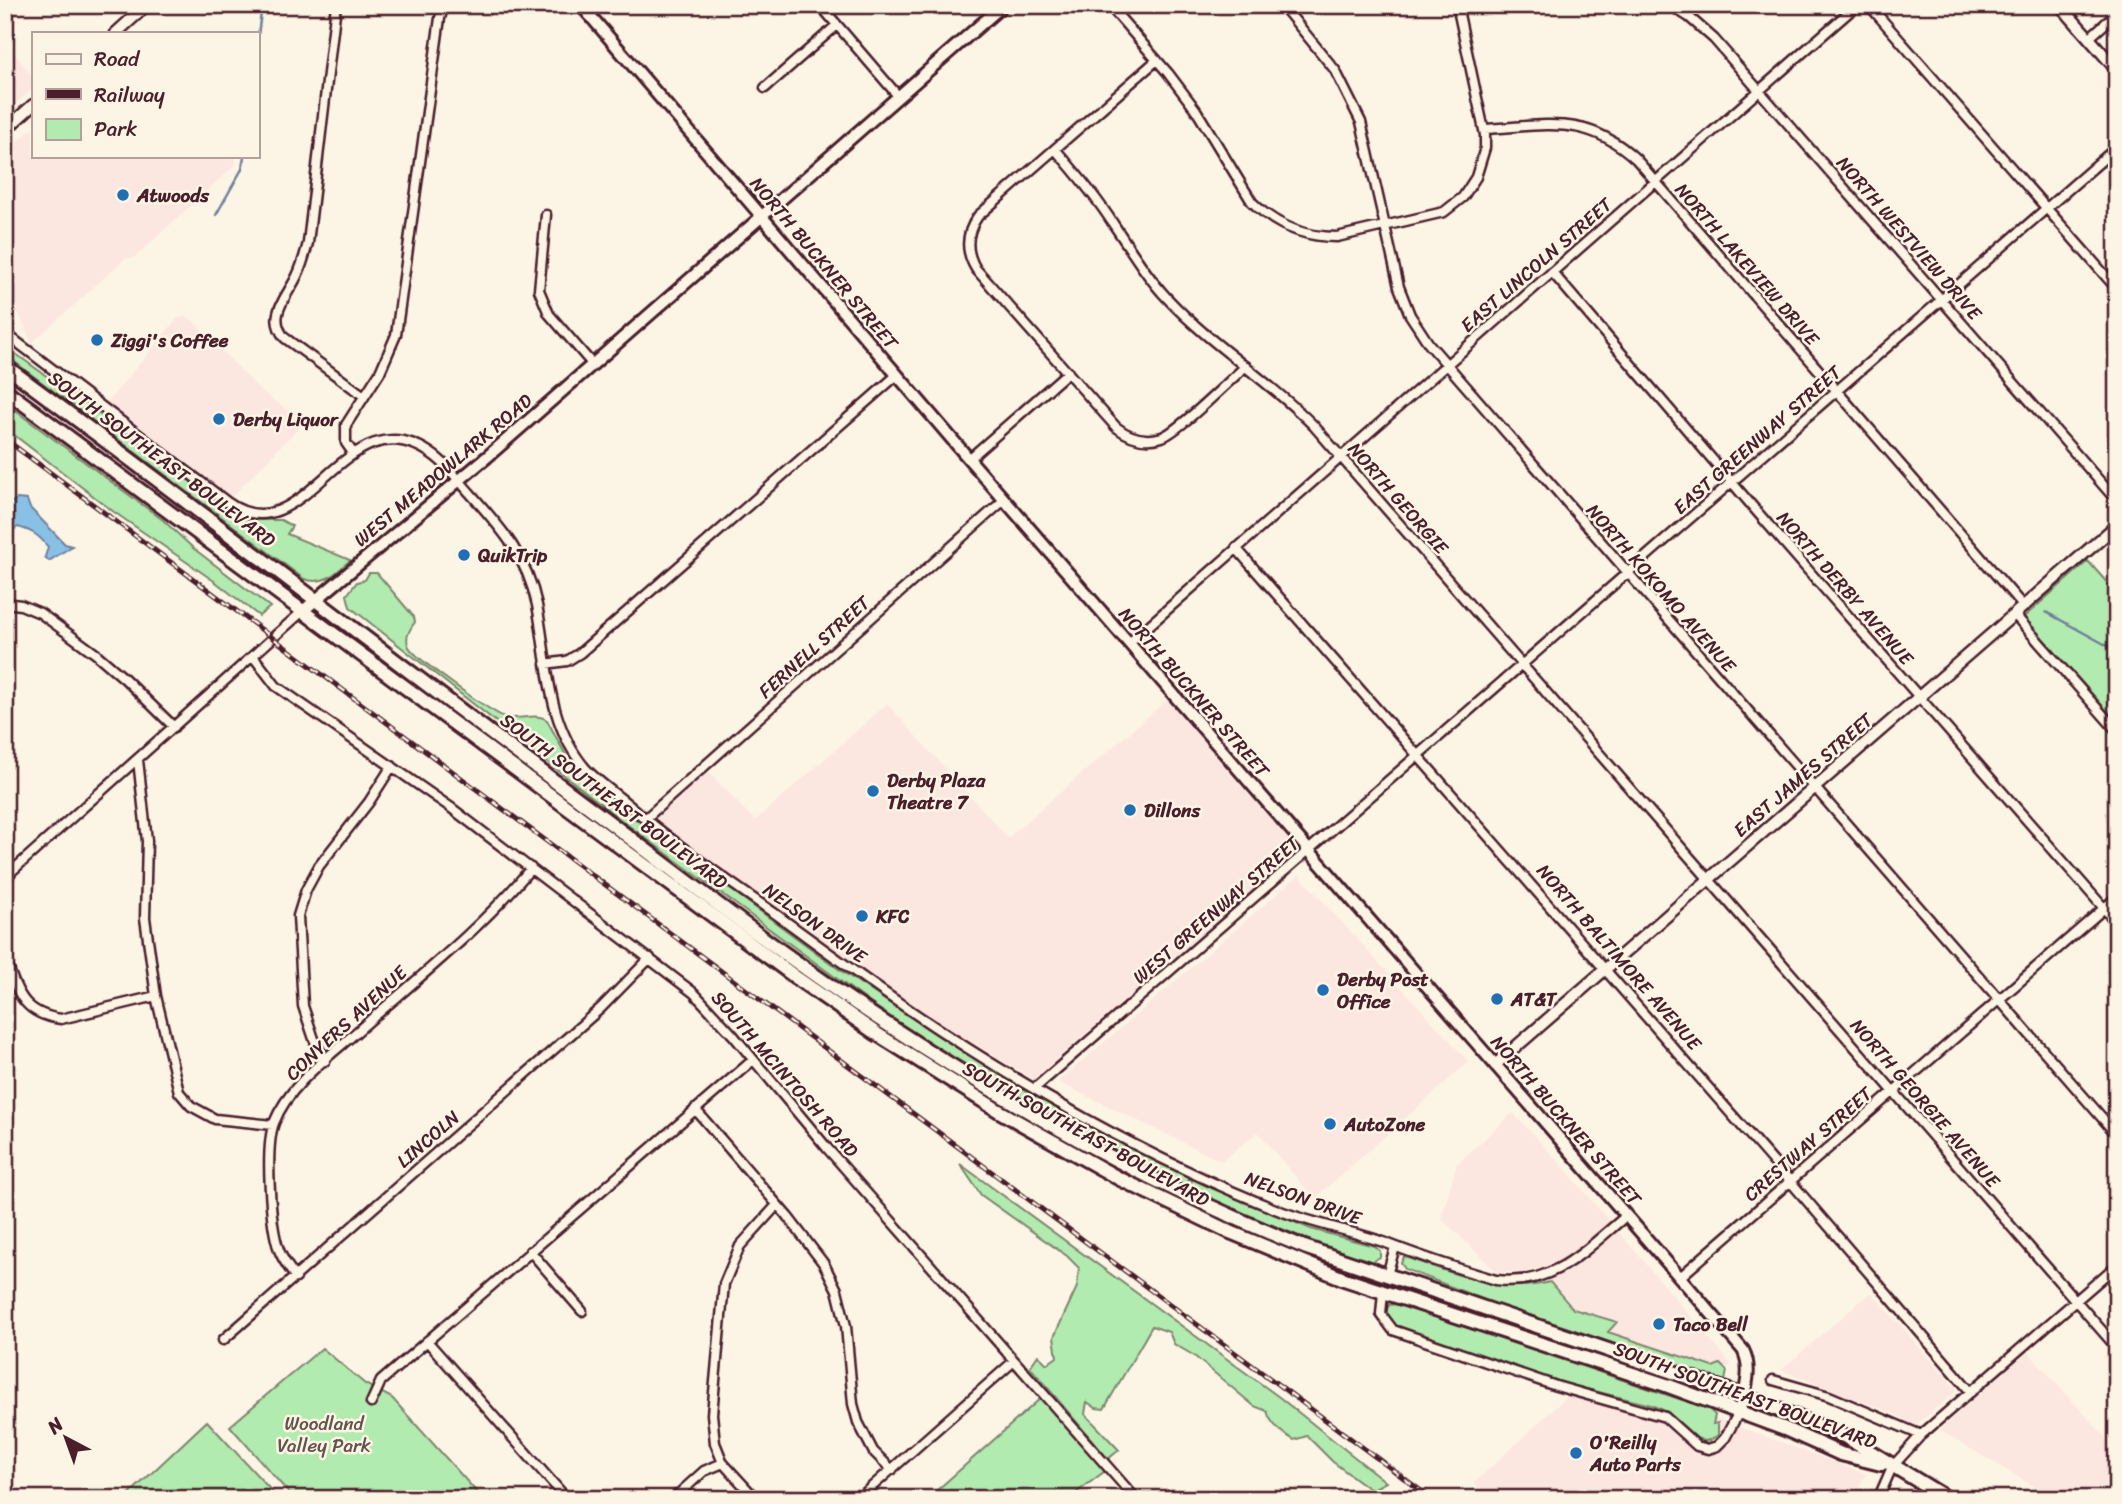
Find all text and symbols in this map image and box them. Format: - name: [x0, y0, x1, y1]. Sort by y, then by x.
- legend: [32, 32, 259, 158]
- text: Road: [94, 40, 141, 78]
- text: Railway: [94, 76, 165, 114]
- text: Park: [94, 110, 137, 148]
- street label: NORTH WESTVIEW DRIVE: [1828, 148, 1991, 329]
- street label: NORTH BUCKNER STREET: [741, 169, 907, 358]
- street label: NORTH LAKEVIEW DRIVE: [1666, 175, 1829, 354]
- place label: Atwoods: [136, 179, 210, 212]
- marker: Atwoods: [115, 187, 131, 203]
- street label: EAST LINCOLN STREET: [1452, 189, 1620, 341]
- place label: Ziggi's Coffee: [110, 324, 229, 357]
- marker: Ziggi's Coffee: [89, 332, 105, 348]
- street label: EAST GREENWAY STREET: [1665, 357, 1850, 523]
- street label: SOUTH SOUTHEAST BOULEVARD: [41, 362, 283, 556]
- street label: WEST MEADOWLARK ROAD: [346, 384, 540, 555]
- place label: Derby Liquor: [233, 403, 340, 436]
- marker: Derby Liquor: [211, 411, 227, 427]
- street label: NORTH GEORGIE: [1339, 434, 1458, 563]
- street label: NORTH KOKOMO AVENUE: [1578, 496, 1745, 681]
- street label: NORTH DERBY AVENUE: [1768, 503, 1923, 674]
- place label: QuikTrip: [478, 539, 547, 572]
- marker: QuikTrip: [456, 547, 472, 563]
- street label: FERNELL STREET: [750, 586, 879, 707]
- street label: NORTH BUCKNER STREET: [1110, 599, 1279, 786]
- street label: SOUTH SOUTHEAST BOULEVARD: [493, 704, 735, 898]
- street label: EAST JAMES STREET: [1725, 704, 1882, 845]
- place label: Derby Plaza Theatre 7: [887, 764, 986, 819]
- marker: Derby Plaza Theatre 7: [865, 783, 881, 799]
- place label: Dillons: [1144, 794, 1201, 827]
- marker: Dillons: [1122, 802, 1138, 818]
- street label: WEST GREENWAY STREET: [1125, 827, 1308, 992]
- street label: NORTH BALTIMORE AVENUE: [1528, 856, 1711, 1059]
- street label: NELSON DRIVE: [756, 874, 875, 973]
- place label: KFC: [875, 900, 910, 933]
- marker: KFC: [854, 908, 870, 924]
- street label: CONYERS AVENUE: [277, 956, 416, 1089]
- place label: Derby Post Office: [1337, 963, 1429, 1018]
- marker: Derby Post Office: [1315, 982, 1331, 998]
- street label: SOUTH MCINTOSH ROAD: [703, 983, 868, 1165]
- place label: AT&T: [1510, 983, 1558, 1016]
- marker: AT&T: [1489, 991, 1505, 1007]
- street label: NORTH GEORGIE AVENUE: [1842, 1011, 2009, 1197]
- street label: NORTH BUCKNER STREET: [1482, 1027, 1651, 1214]
- street label: SOUTH SOUTHEAST BOULEVARD: [956, 1052, 1216, 1216]
- street label: CRESTWAY STREET: [1736, 1077, 1881, 1210]
- street label: LINCOLN: [389, 1101, 468, 1176]
- place label: AutoZone: [1343, 1108, 1426, 1141]
- marker: AutoZone: [1322, 1116, 1338, 1132]
- street label: NELSON DRIVE: [1240, 1162, 1367, 1235]
- place label: Taco Bell: [1673, 1308, 1748, 1341]
- marker: Taco Bell: [1651, 1316, 1667, 1332]
- street label: SOUTH SOUTHEAST BOULEVARD: [1609, 1332, 1882, 1458]
- north arrow: [32, 1402, 102, 1472]
- park label: Woodland Valley Park: [277, 1407, 371, 1462]
- text: N: [39, 1408, 72, 1443]
- place label: O'Reilly Auto Parts: [1589, 1426, 1682, 1481]
- marker: O'Reilly Auto Parts: [1568, 1445, 1584, 1461]

